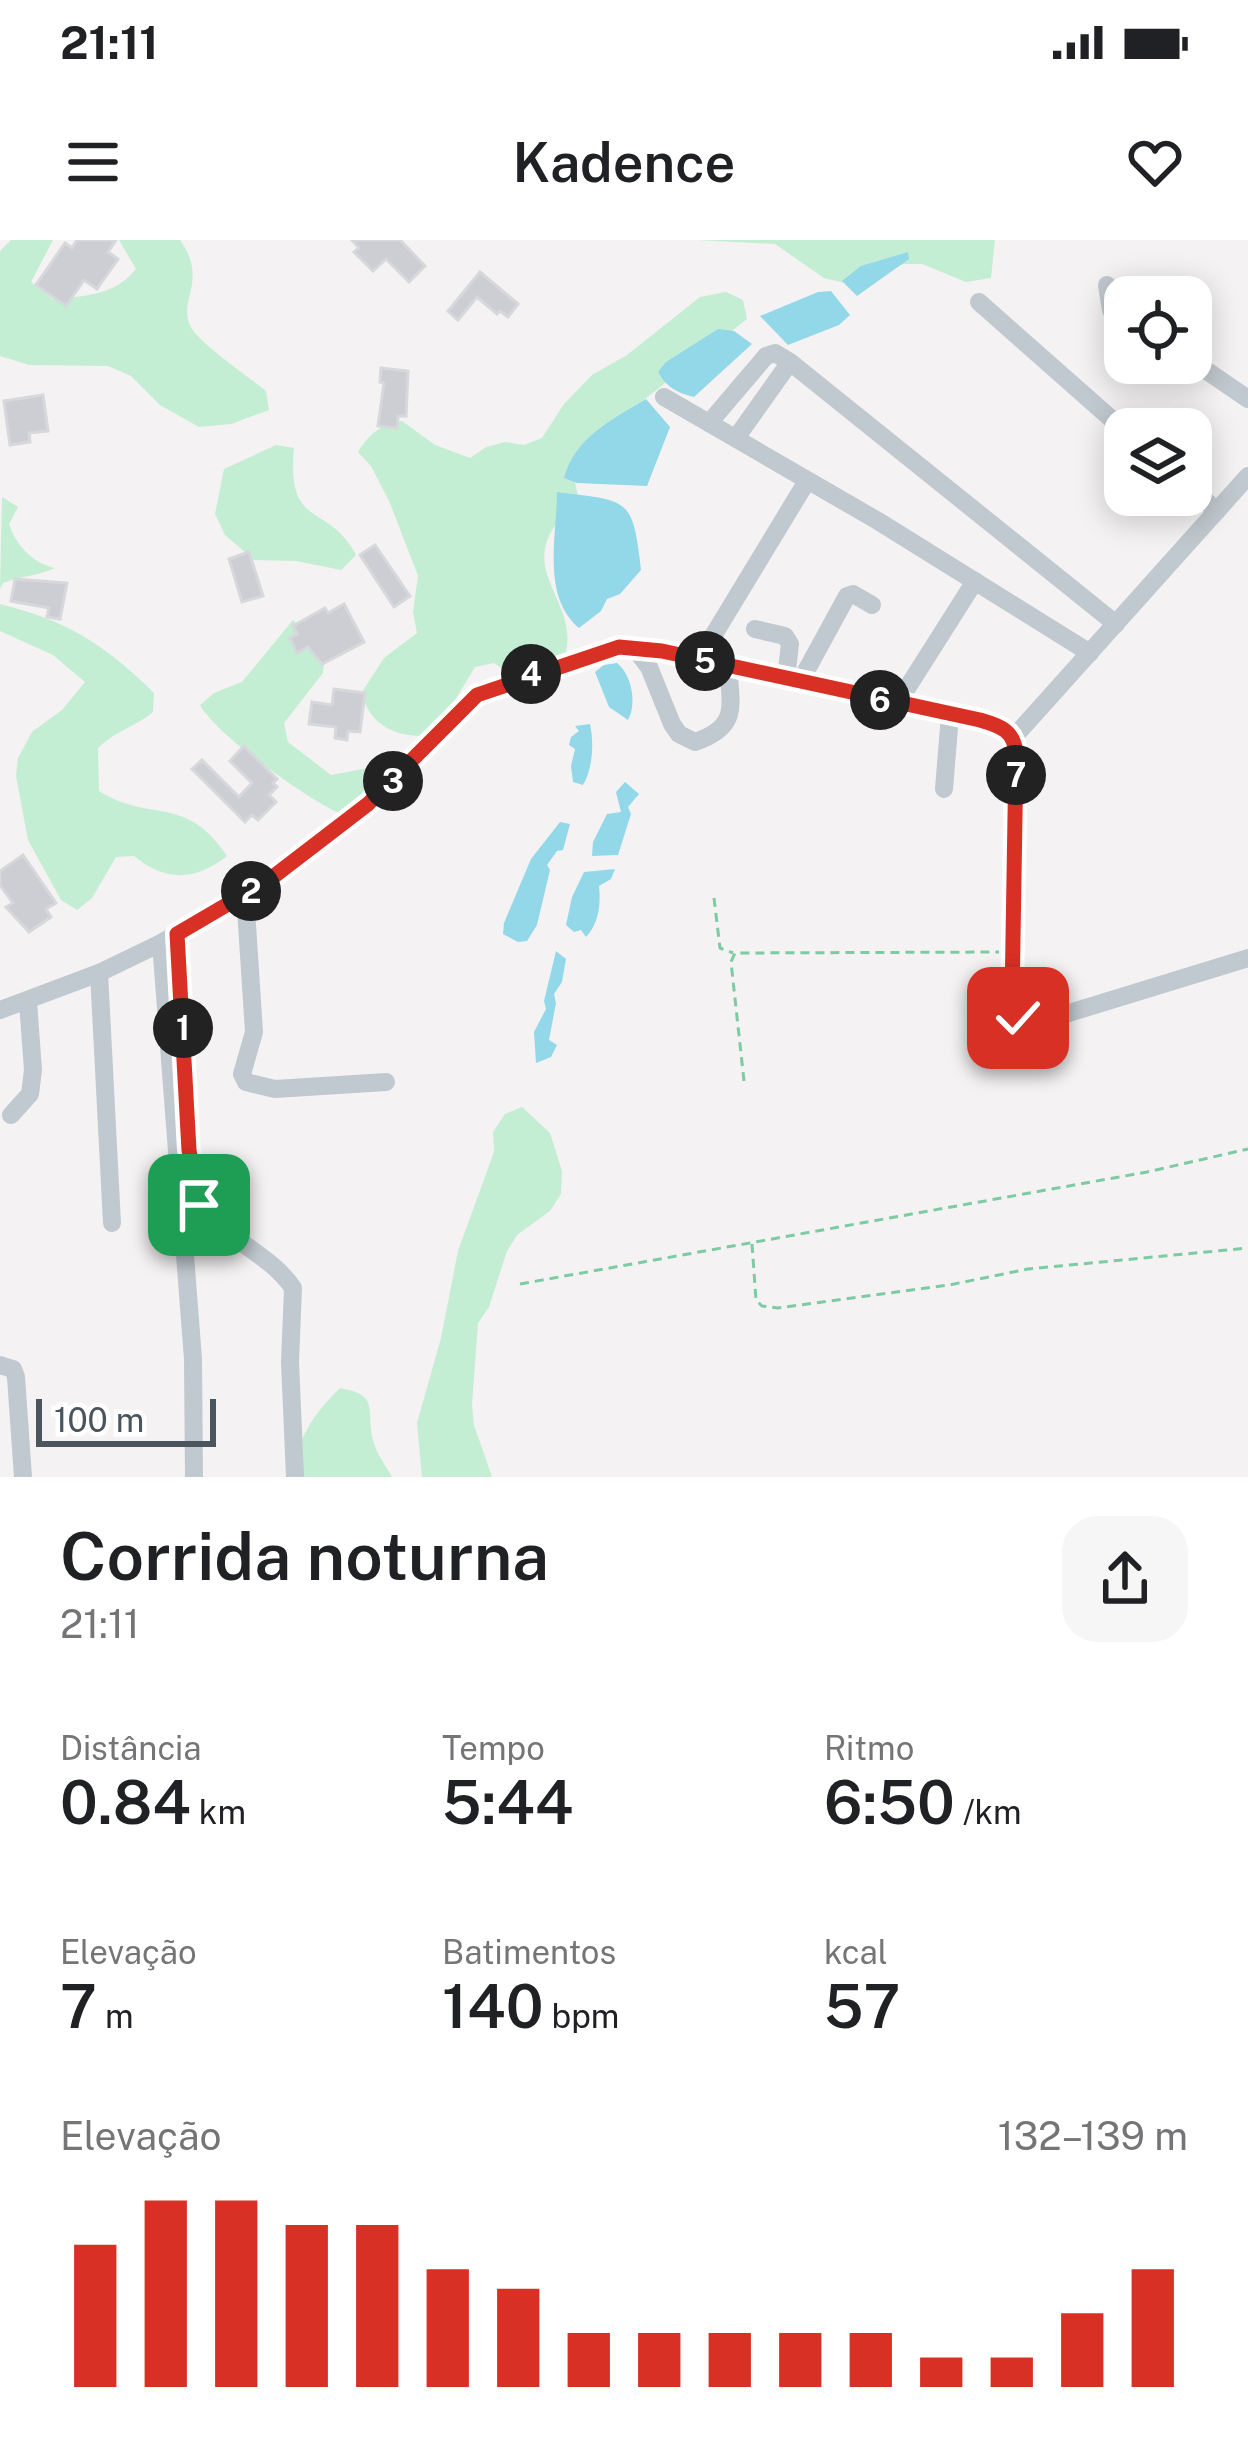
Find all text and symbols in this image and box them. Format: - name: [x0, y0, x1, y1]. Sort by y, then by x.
- text: 21:11: [60, 16, 158, 69]
- icon: menu: [60, 129, 126, 195]
- icon: heart: [1122, 129, 1188, 195]
- text: Kadence: [513, 131, 735, 194]
- map controls: [1104, 276, 1212, 516]
- button: locate: [1104, 276, 1212, 384]
- button: layers: [1104, 408, 1212, 516]
- pin: 5: [675, 631, 735, 691]
- text: 5: [694, 642, 716, 680]
- pin: 4: [501, 644, 561, 704]
- text: 4: [520, 655, 542, 693]
- pin: 6: [850, 670, 910, 730]
- text: 6: [869, 681, 891, 719]
- pin: 7: [986, 745, 1046, 805]
- pin: 3: [363, 751, 423, 811]
- text: 7: [1006, 756, 1026, 794]
- text: 3: [382, 762, 404, 800]
- pin: 2: [221, 861, 281, 921]
- text: 2: [241, 872, 261, 910]
- pin: [967, 967, 1069, 1069]
- icon: check: [985, 985, 1051, 1051]
- pin: 1: [153, 998, 213, 1058]
- text: 1: [176, 1009, 190, 1047]
- pin: [148, 1154, 250, 1256]
- icon: arrive: [166, 1172, 232, 1238]
- scale bar: [36, 1393, 216, 1446]
- text: 100 m: [54, 1401, 144, 1439]
- button: share: [1062, 1516, 1188, 1642]
- text: Corrida noturna: [60, 1517, 549, 1595]
- text: 21:11: [60, 1601, 140, 1647]
- text: Distância: [60, 1729, 202, 1767]
- text: Tempo: [442, 1729, 545, 1767]
- text: Ritmo: [824, 1729, 914, 1767]
- text: 0.84: [60, 1767, 191, 1838]
- text: 5:44: [442, 1767, 573, 1838]
- text: 6:50: [824, 1767, 955, 1838]
- text: km: [191, 1793, 246, 1831]
- text: /km: [955, 1793, 1022, 1831]
- text: Elevação: [60, 1933, 197, 1971]
- text: Batimentos: [442, 1933, 616, 1971]
- text: kcal: [824, 1933, 888, 1971]
- text: 7: [60, 1971, 97, 2042]
- text: 140: [442, 1971, 544, 2042]
- text: 57: [824, 1971, 900, 2042]
- text: m: [97, 1997, 133, 2035]
- text: bpm: [544, 1997, 619, 2035]
- text: Elevação: [60, 2113, 222, 2159]
- text: 132–139 m: [998, 2113, 1188, 2159]

